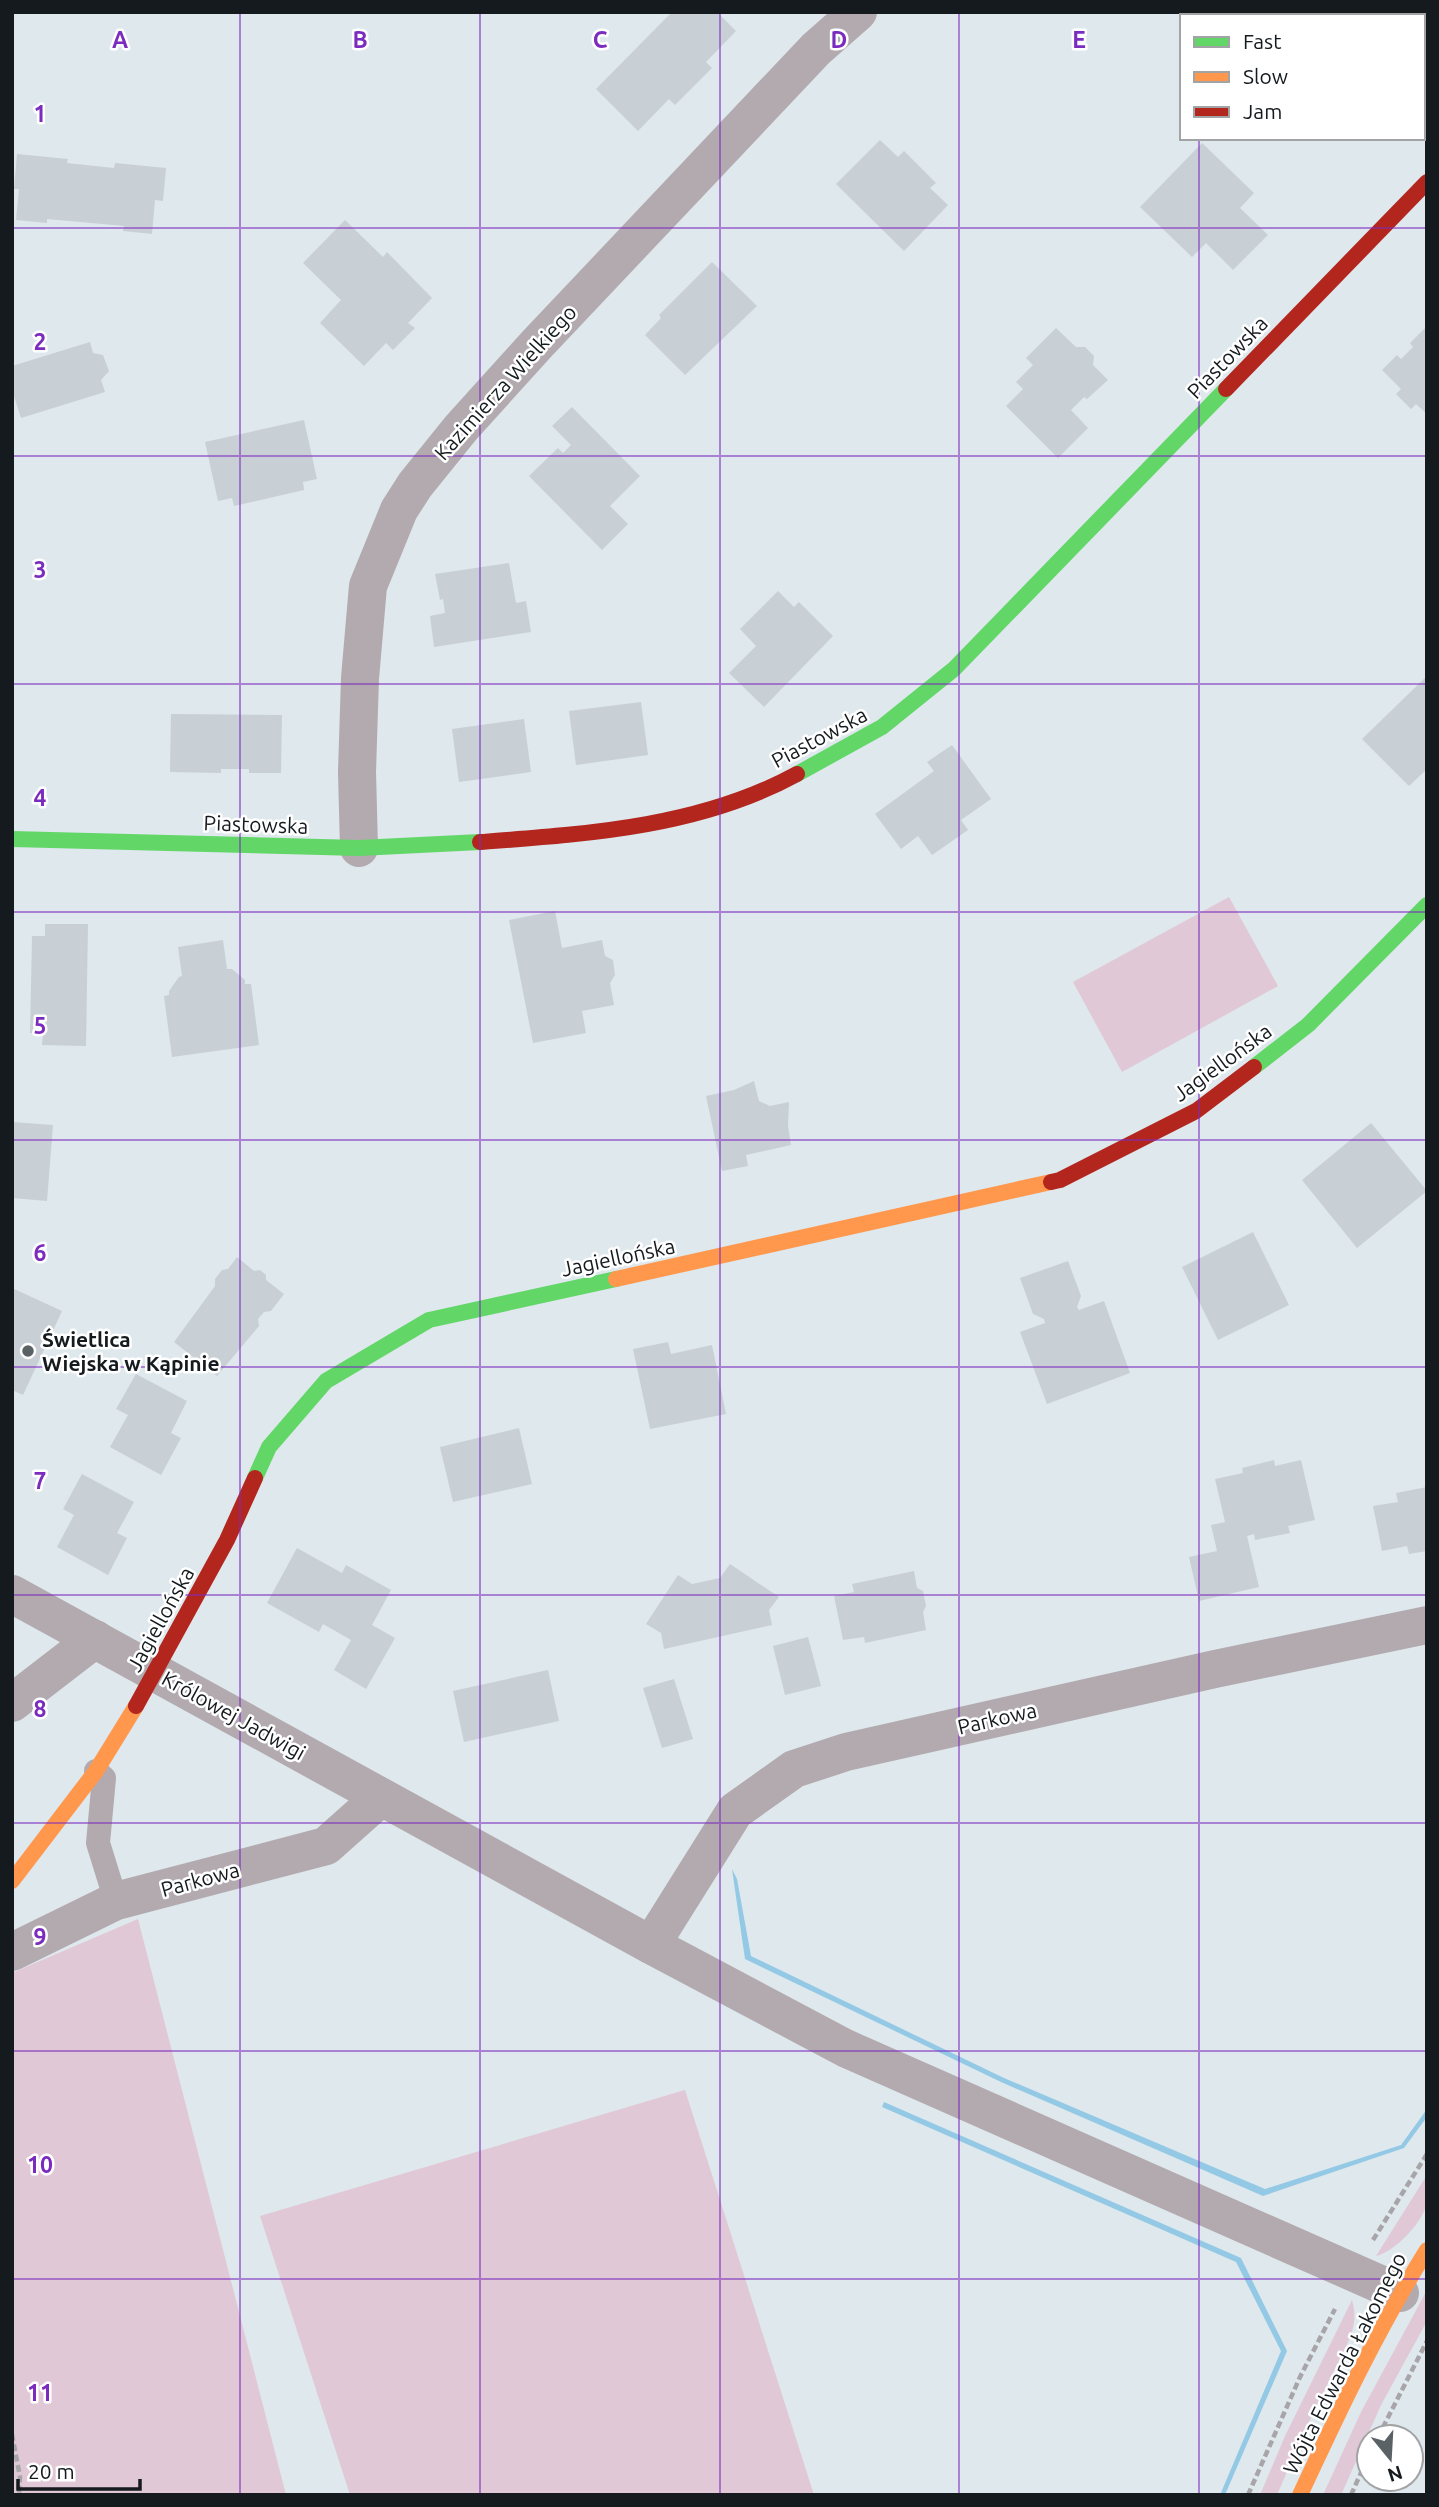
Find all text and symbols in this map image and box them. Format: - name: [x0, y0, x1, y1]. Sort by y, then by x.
- legend: [1180, 14, 1425, 140]
- text: A: [112, 27, 128, 52]
- text: B: [352, 27, 368, 52]
- text: C: [593, 27, 608, 52]
- text: D: [831, 27, 847, 52]
- text: E: [1072, 27, 1086, 52]
- text: Fast: [1243, 29, 1281, 53]
- text: Slow: [1243, 64, 1288, 88]
- text: Jam: [1243, 99, 1282, 123]
- text: 1: [34, 101, 46, 126]
- street label: Kazimierza Wielkiego: [429, 300, 581, 464]
- street label: Piastowska: [1182, 311, 1272, 403]
- text: 2: [34, 329, 46, 354]
- text: 3: [34, 557, 46, 582]
- street label: Piastowska: [767, 702, 871, 772]
- text: 4: [34, 785, 47, 810]
- street label: Piastowska: [203, 810, 309, 838]
- text: 5: [34, 1013, 46, 1038]
- street label: Jagiellońska: [1168, 1018, 1276, 1106]
- street label: Jagiellońska: [559, 1233, 677, 1281]
- text: 6: [34, 1240, 47, 1265]
- place label: Świetlica Wiejska w Kąpinie: [42, 1327, 220, 1375]
- marker: Świetlica Wiejska w Kąpinie: [20, 1343, 36, 1359]
- text: 7: [34, 1468, 46, 1493]
- street label: Jagiellońska: [121, 1563, 199, 1675]
- street label: Królowej Jadwigi: [158, 1666, 310, 1764]
- text: 8: [34, 1696, 46, 1721]
- street label: Parkowa: [955, 1697, 1039, 1739]
- street label: Parkowa: [158, 1857, 242, 1901]
- text: 9: [34, 1924, 46, 1949]
- text: 10: [27, 2152, 53, 2177]
- street label: Wójta Edwarda Łakomego: [1278, 2248, 1410, 2478]
- text: 11: [27, 2380, 53, 2405]
- north arrow: [1355, 2423, 1425, 2493]
- scale bar: [18, 2448, 140, 2492]
- text: 20 m: [28, 2459, 75, 2483]
- text: N: [1385, 2462, 1405, 2487]

